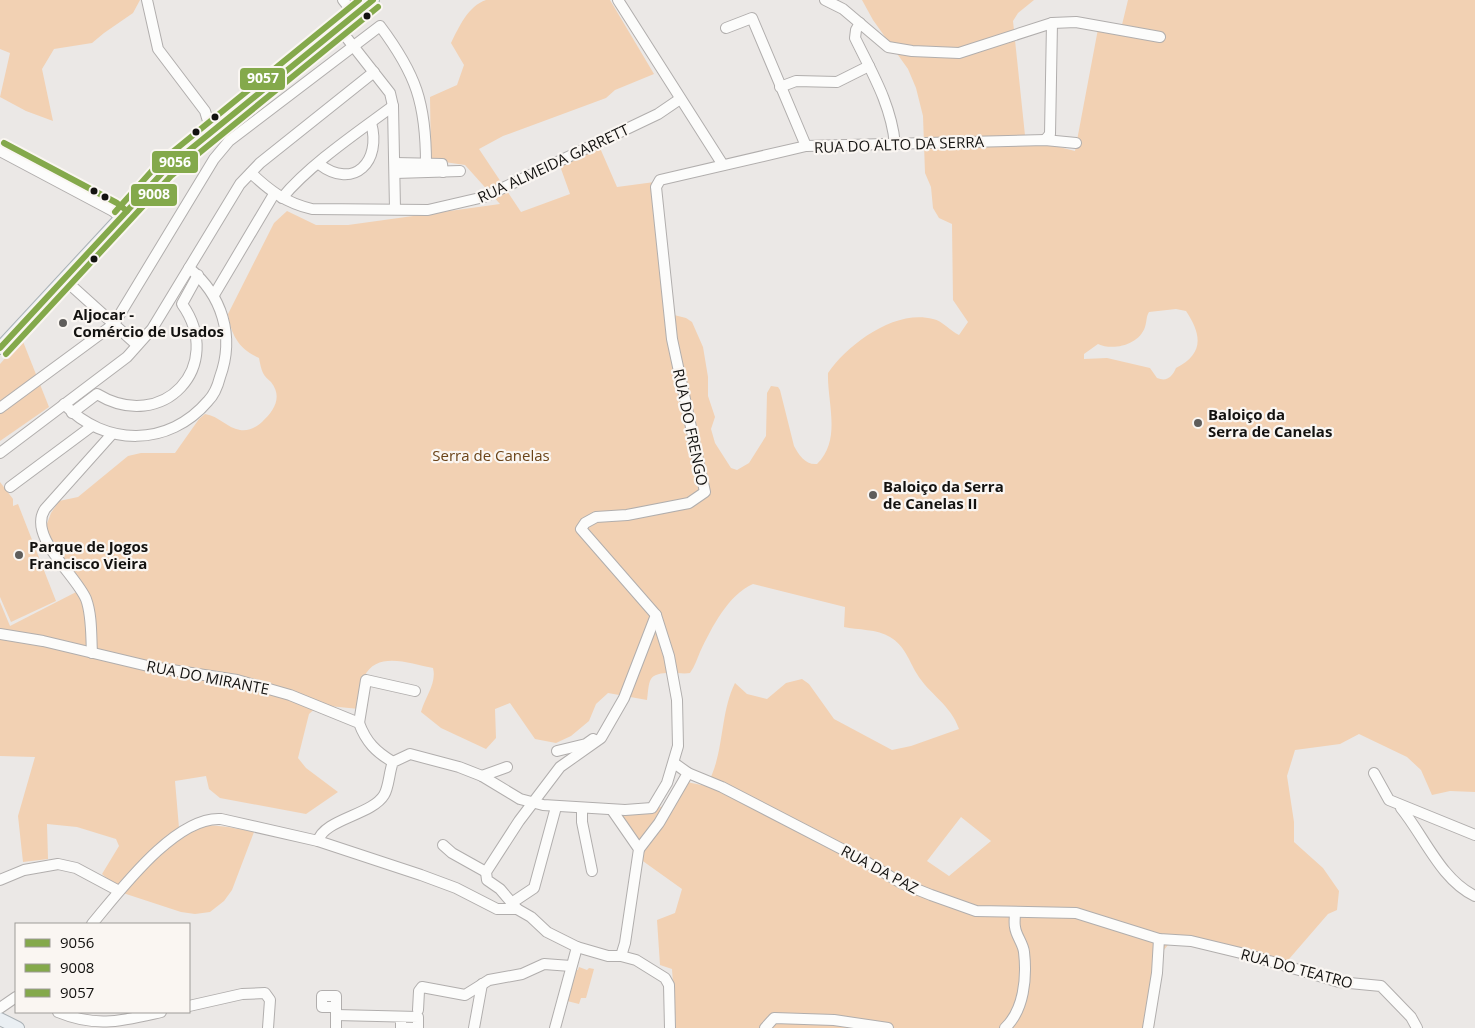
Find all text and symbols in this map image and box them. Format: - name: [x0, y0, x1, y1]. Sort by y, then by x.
- unlabelled marker: [362, 11, 372, 21]
- line badge: 9057: [239, 67, 286, 91]
- text: 9057: [247, 68, 279, 87]
- unlabelled marker: [210, 112, 220, 122]
- street label: RUA ALMEIDA GARRETT: [474, 119, 633, 207]
- unlabelled marker: [191, 127, 201, 137]
- street label: RUA DO ALTO DA SERRA: [814, 131, 985, 157]
- line badge: 9056: [151, 150, 199, 174]
- text: 9056: [159, 152, 191, 171]
- line badge: 9008: [130, 183, 178, 207]
- text: 9008: [138, 184, 170, 203]
- unlabelled marker: [89, 186, 99, 196]
- unlabelled marker: [100, 192, 110, 202]
- unlabelled marker: [89, 254, 99, 264]
- place label: Aljocar - Comércio de Usados: [73, 304, 224, 341]
- marker: Aljocar - Comércio de Usados: [57, 317, 69, 329]
- street label: RUA DO FRENGO: [669, 367, 713, 487]
- place label: Baloiço da Serra de Canelas: [1208, 404, 1332, 441]
- marker: Baloiço da Serra de Canelas: [1192, 417, 1204, 429]
- park label: Serra de Canelas: [432, 445, 550, 465]
- place label: Baloiço da Serra de Canelas II: [883, 476, 1004, 513]
- marker: Baloiço da Serra de Canelas II: [867, 489, 879, 501]
- place label: Parque de Jogos Francisco Vieira: [29, 536, 148, 573]
- marker: Parque de Jogos Francisco Vieira: [13, 549, 25, 561]
- street label: RUA DO MIRANTE: [145, 655, 271, 699]
- street label: RUA DA PAZ: [838, 840, 922, 898]
- legend: [15, 923, 190, 1013]
- text: 9056: [60, 932, 94, 952]
- street label: RUA DO TEATRO: [1239, 943, 1355, 993]
- text: 9008: [60, 957, 94, 977]
- text: 9057: [60, 982, 94, 1002]

